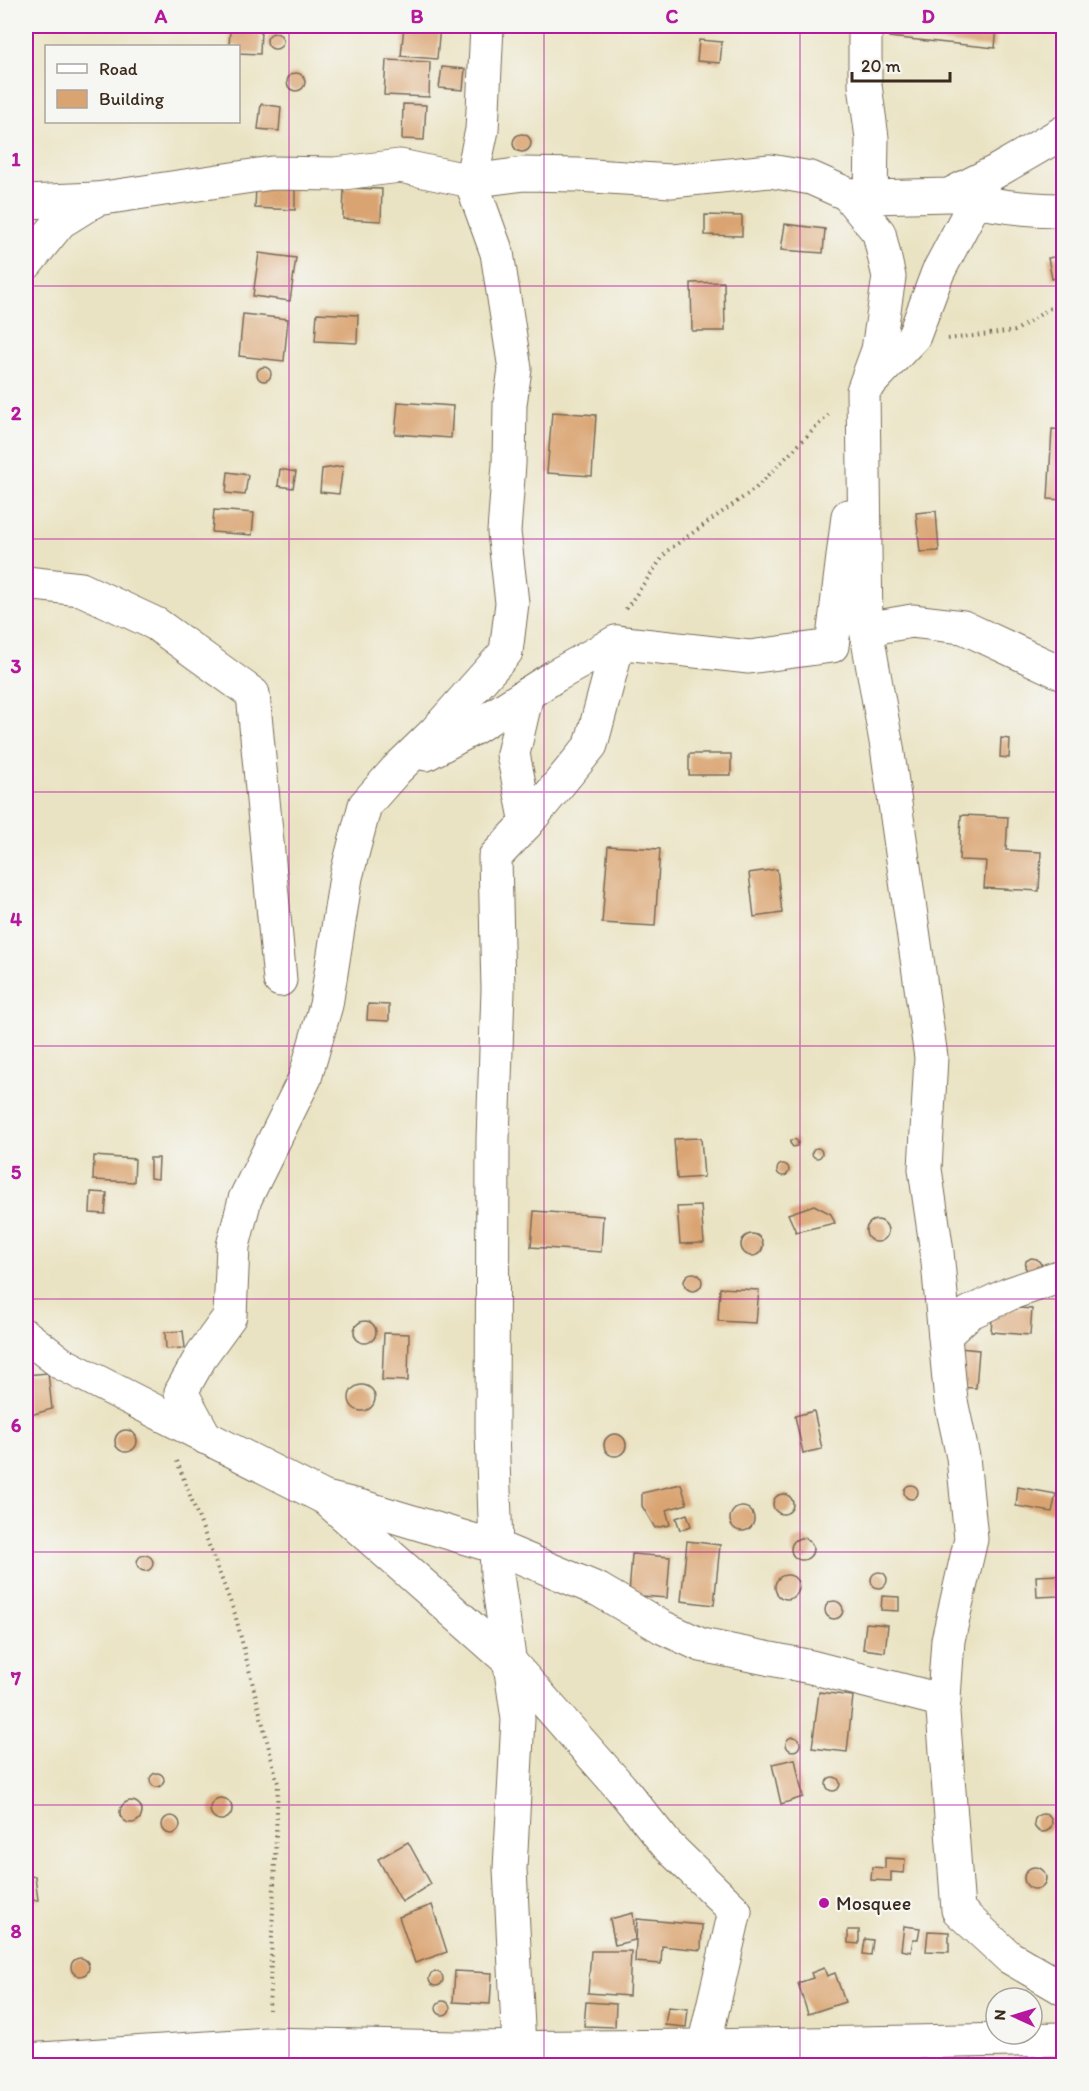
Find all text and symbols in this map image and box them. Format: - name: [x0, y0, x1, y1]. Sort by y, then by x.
- text: A: [154, 4, 168, 28]
- text: B: [411, 4, 424, 28]
- text: C: [666, 4, 679, 28]
- text: D: [921, 4, 935, 28]
- legend: [45, 45, 240, 123]
- scale bar: [852, 45, 950, 83]
- text: 20 m: [861, 55, 901, 77]
- text: Road: [99, 58, 138, 80]
- text: Building: [99, 88, 165, 110]
- text: 1: [11, 147, 21, 171]
- text: 2: [11, 401, 22, 425]
- text: 3: [11, 654, 22, 678]
- text: 4: [10, 907, 22, 931]
- text: 5: [11, 1160, 22, 1184]
- text: 6: [11, 1413, 22, 1437]
- text: 7: [10, 1666, 21, 1690]
- place label: Mosquee: [836, 1891, 911, 1915]
- marker: Mosquee: [817, 1896, 831, 1910]
- text: 8: [11, 1919, 22, 1943]
- north arrow: [984, 1986, 1044, 2046]
- text: N: [990, 2009, 1009, 2021]

